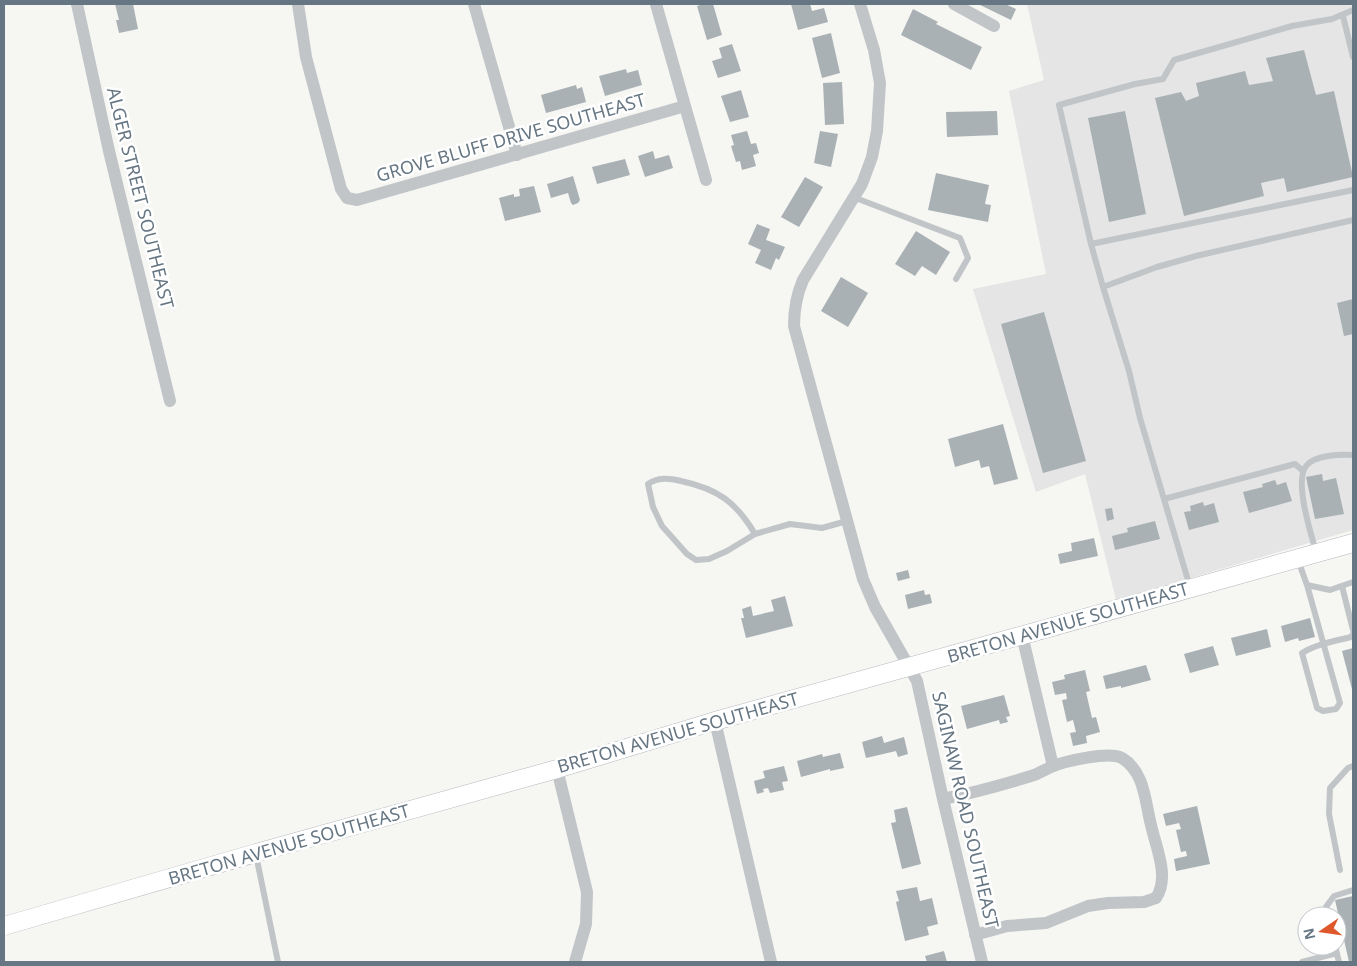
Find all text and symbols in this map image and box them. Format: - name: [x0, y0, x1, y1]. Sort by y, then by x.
- street label: ALGER STREET SOUTHEAST: [102, 85, 180, 311]
- street label: GROVE BLUFF DRIVE SOUTHEAST: [373, 87, 648, 187]
- street label: BRETON AVENUE SOUTHEAST: [944, 576, 1191, 668]
- street label: BRETON AVENUE SOUTHEAST: [554, 686, 801, 778]
- street label: SAGINAW ROAD SOUTHEAST: [927, 689, 1005, 930]
- street label: BRETON AVENUE SOUTHEAST: [165, 798, 412, 890]
- north arrow: [1297, 906, 1347, 956]
- text: N: [1298, 926, 1319, 942]

